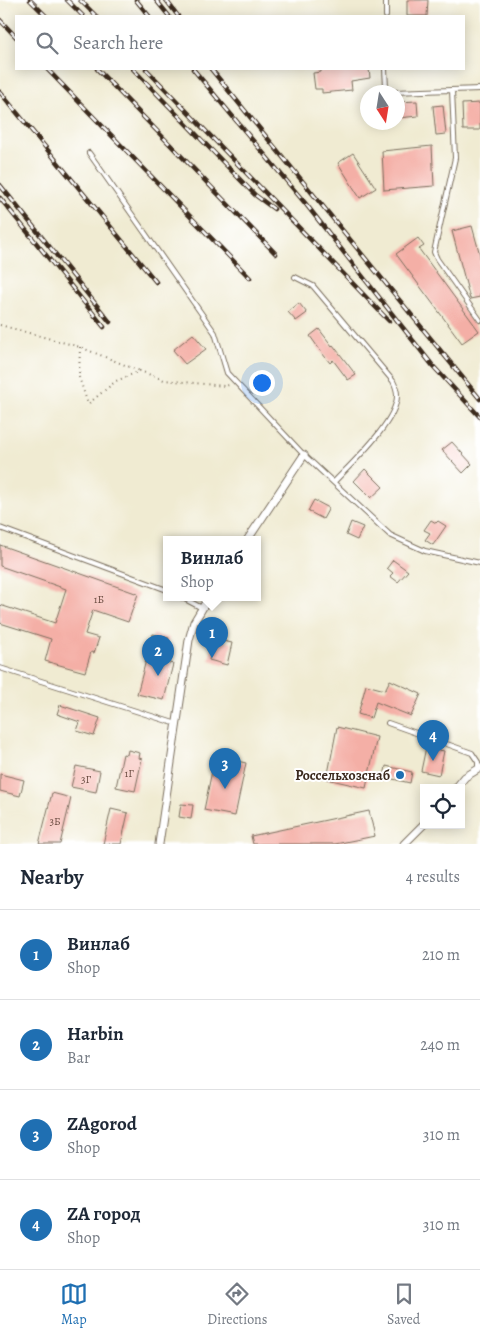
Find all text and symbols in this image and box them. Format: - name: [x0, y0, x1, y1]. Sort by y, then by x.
- search box: [15, 15, 465, 70]
- icon: search: [33, 29, 61, 57]
- text: Search here: [73, 30, 163, 56]
- north arrow: [360, 85, 405, 130]
- your location: [249, 370, 275, 396]
- popup: [163, 536, 261, 601]
- text: Винлаб: [181, 545, 243, 571]
- text: Shop: [181, 571, 214, 593]
- house number: 1Б: [94, 592, 104, 607]
- pin: 1: [196, 617, 228, 658]
- pin: 2: [142, 635, 174, 676]
- pin: 4: [417, 720, 449, 761]
- pin: 3: [209, 748, 241, 789]
- house number: 1Г: [124, 766, 134, 781]
- place label: Россельхозснаб: [295, 766, 390, 785]
- marker: Россельхозснаб: [394, 769, 406, 781]
- house number: 3Г: [81, 772, 92, 787]
- map controls: [420, 784, 465, 829]
- button: locate: [420, 784, 465, 829]
- house number: 3Б: [49, 814, 61, 829]
- text: Nearby: [20, 863, 83, 891]
- text: 4 results: [406, 866, 460, 888]
- text: Винлаб: [67, 931, 130, 957]
- text: 1: [33, 944, 39, 966]
- text: 210 m: [422, 944, 460, 966]
- text: Shop: [67, 957, 100, 979]
- text: Harbin: [67, 1021, 124, 1047]
- text: 2: [32, 1034, 40, 1056]
- text: 240 m: [420, 1034, 460, 1056]
- text: Bar: [67, 1047, 90, 1069]
- text: ZAgorod: [67, 1111, 137, 1137]
- text: 3: [33, 1124, 39, 1146]
- text: 310 m: [423, 1124, 460, 1146]
- text: Shop: [67, 1137, 100, 1159]
- text: ZA город: [67, 1201, 141, 1227]
- text: 4: [32, 1214, 40, 1236]
- text: 310 m: [423, 1214, 460, 1236]
- text: Shop: [67, 1227, 100, 1249]
- tab: Map: [60, 1280, 88, 1329]
- tab: Directions: [207, 1280, 267, 1329]
- tab: Saved: [387, 1280, 420, 1329]

